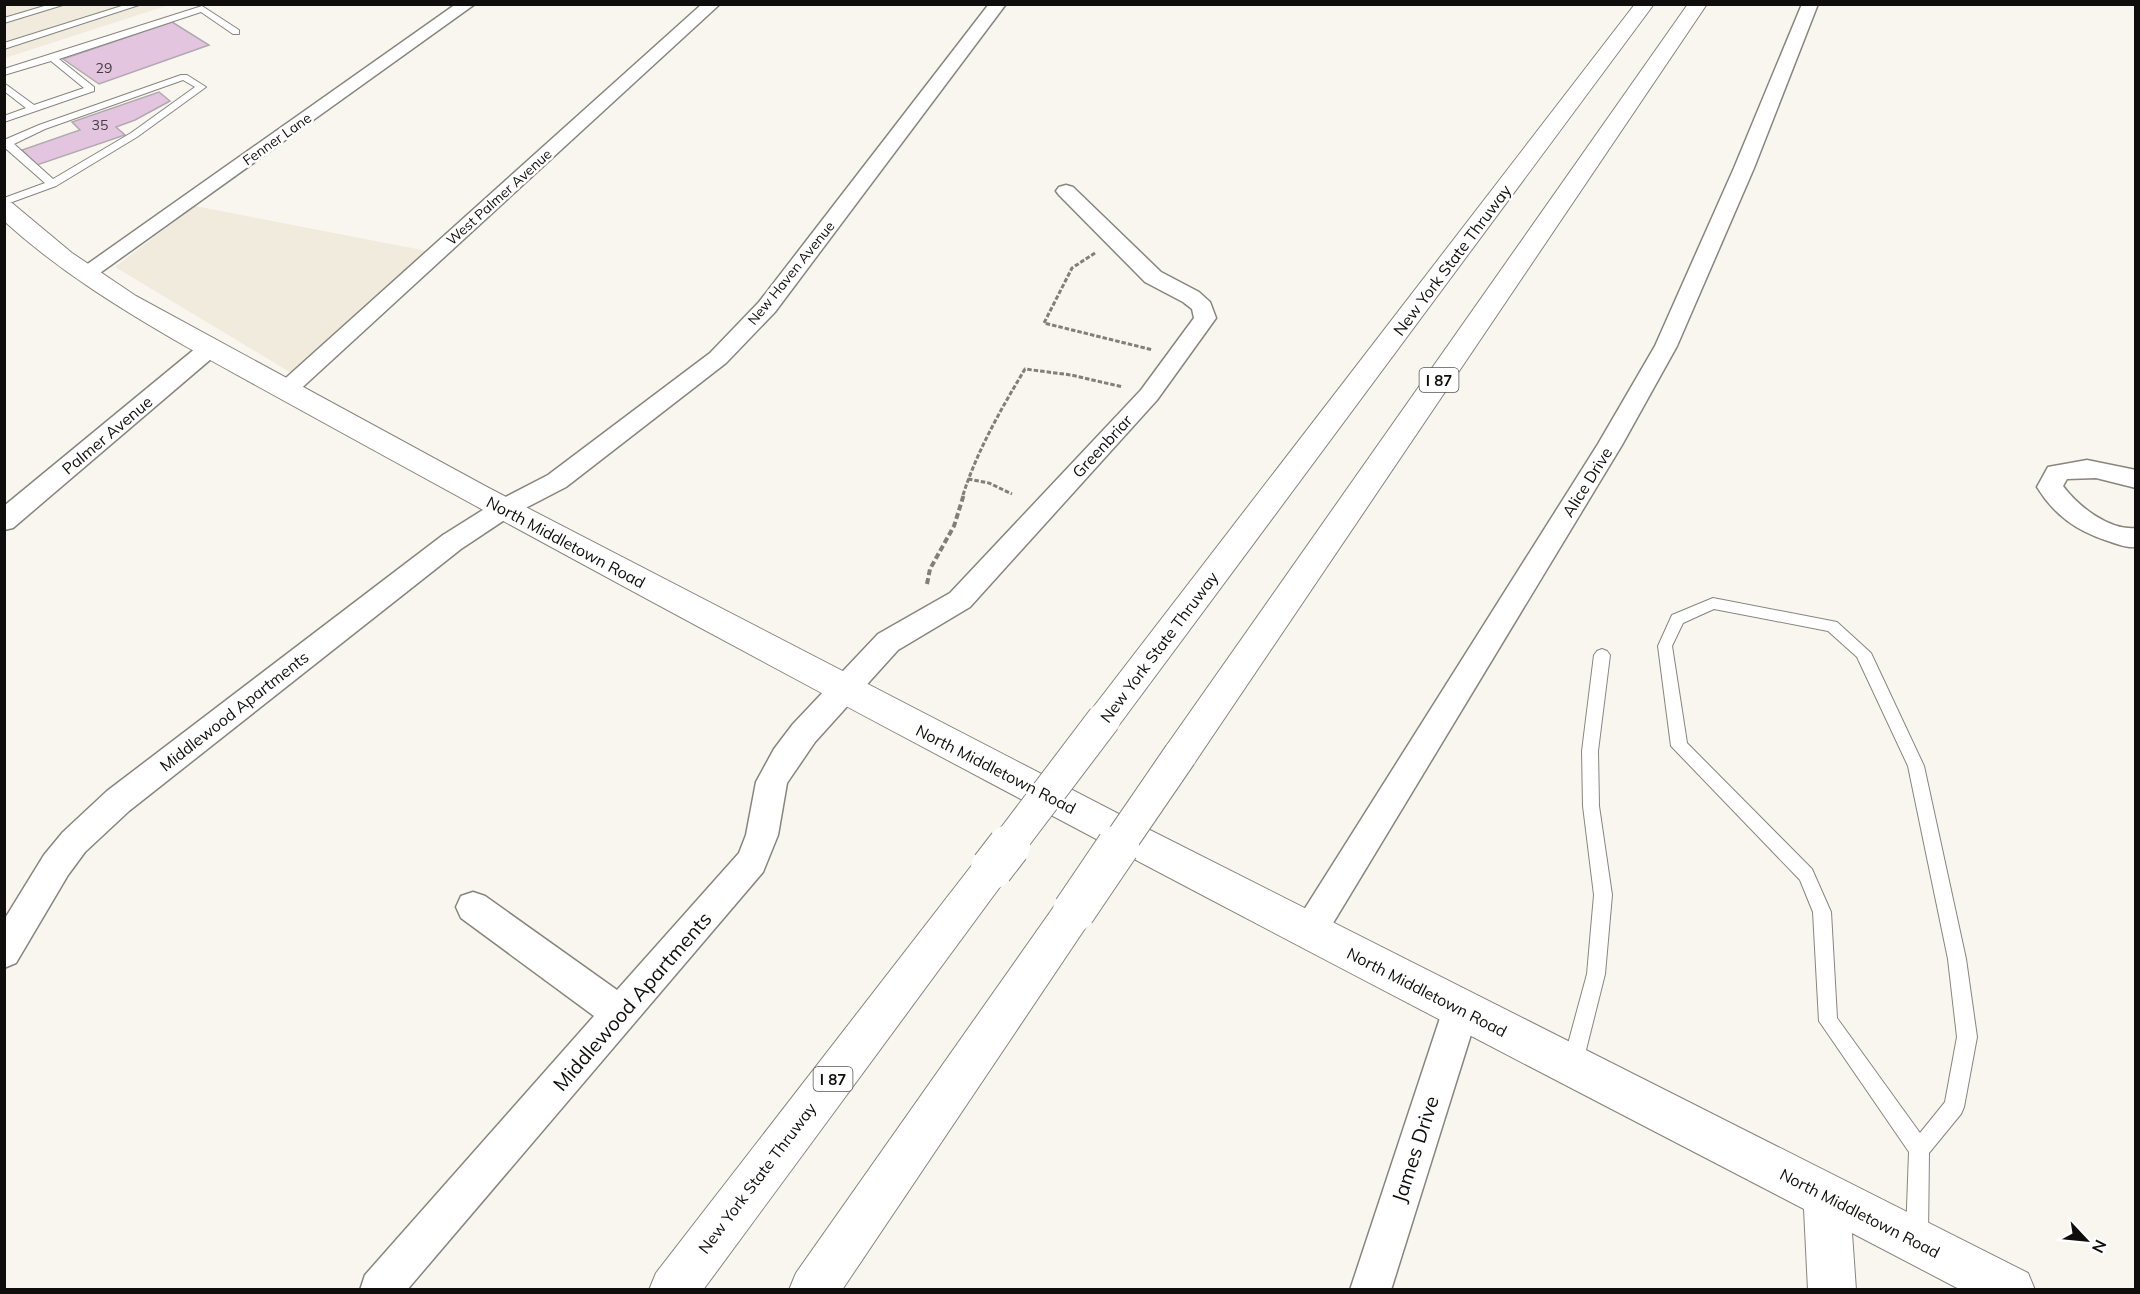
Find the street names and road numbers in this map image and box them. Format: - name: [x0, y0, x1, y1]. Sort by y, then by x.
- street label: Fenner Lane: [239, 109, 315, 169]
- street label: West Palmer Avenue: [443, 145, 555, 249]
- street label: New York State Thruway: [1389, 180, 1516, 339]
- street label: New Haven Avenue: [744, 217, 838, 329]
- road number: I 87: [1420, 368, 1458, 392]
- street label: Palmer Avenue: [58, 391, 156, 479]
- street label: Greenbriar: [1068, 410, 1136, 482]
- street label: Alice Drive: [1558, 443, 1616, 521]
- street label: North Middletown Road: [483, 492, 649, 592]
- street label: New York State Thruway: [1096, 567, 1223, 726]
- street label: Middlewood Apartments: [156, 647, 312, 775]
- street label: North Middletown Road: [913, 720, 1079, 818]
- street label: Middlewood Apartments: [547, 906, 717, 1096]
- street label: North Middletown Road: [1344, 943, 1510, 1041]
- road number: I 87: [814, 1067, 852, 1091]
- street label: James Drive: [1386, 1093, 1444, 1205]
- street label: New York State Thruway: [694, 1098, 821, 1257]
- street label: North Middletown Road: [1777, 1164, 1943, 1262]

